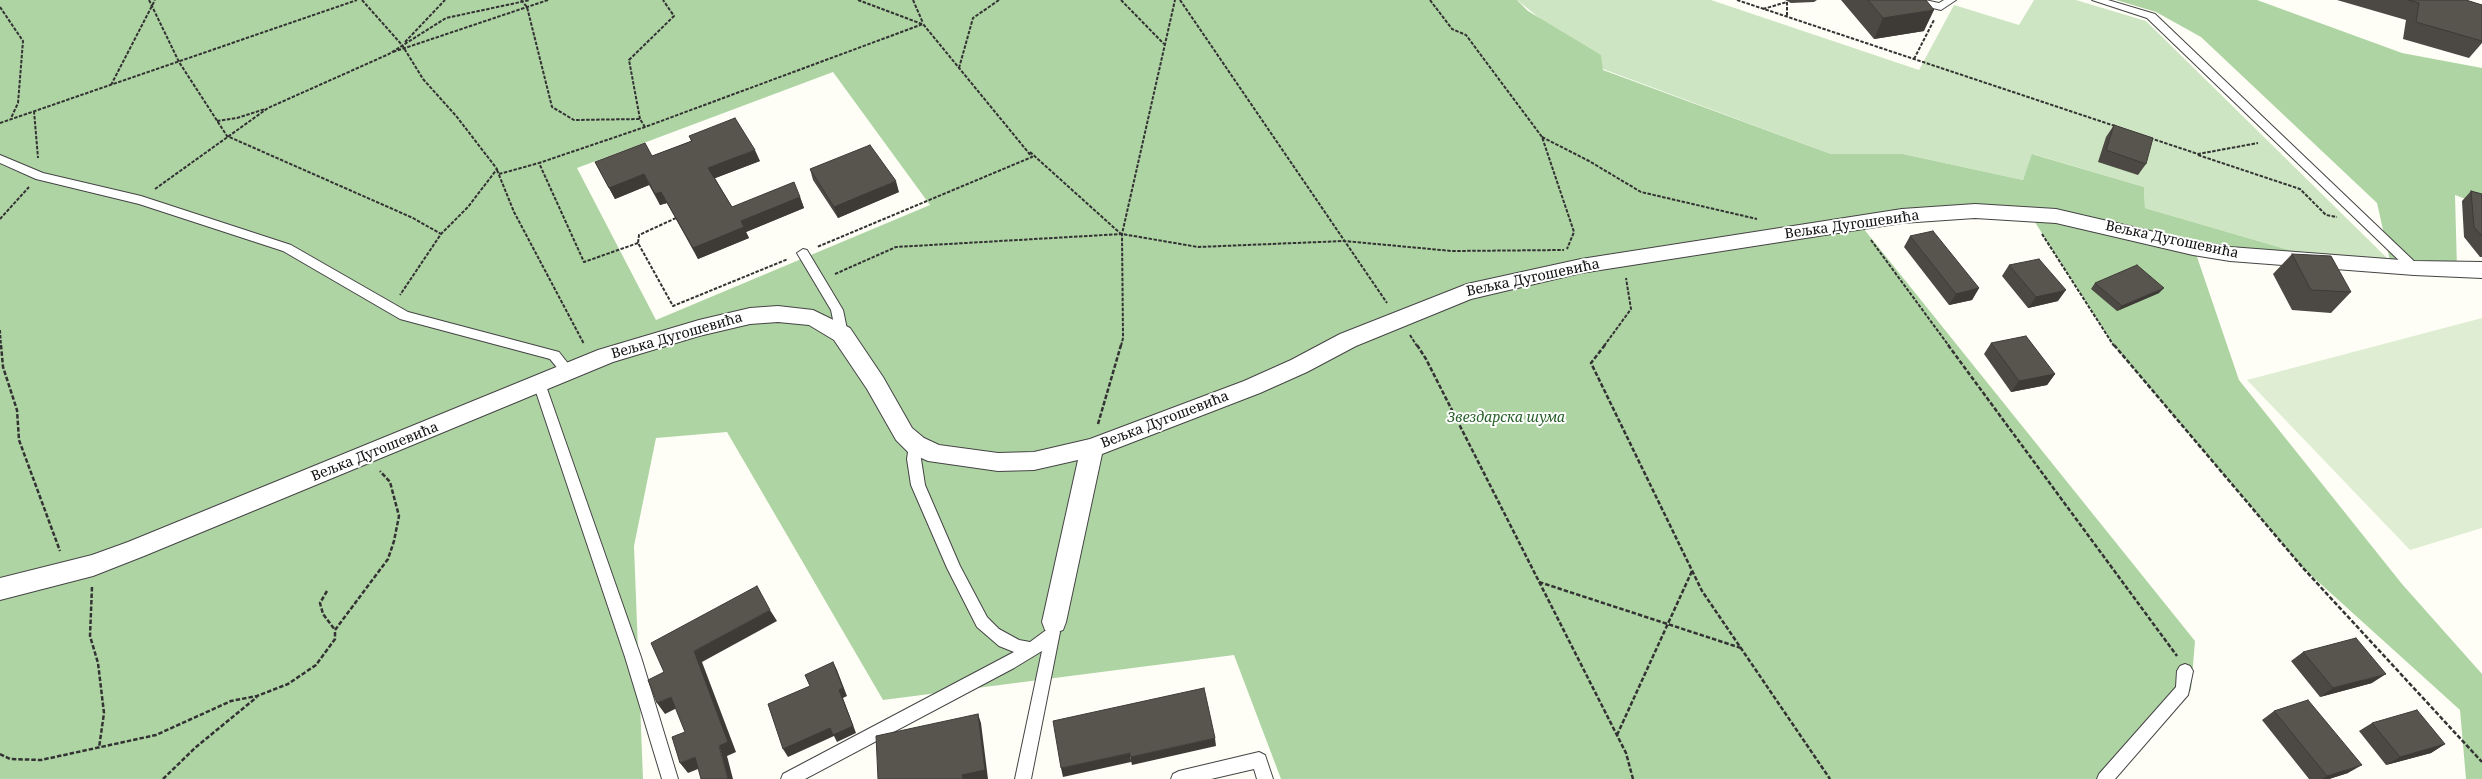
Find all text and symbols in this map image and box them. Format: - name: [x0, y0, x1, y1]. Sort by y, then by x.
- street label: Вељка Дугошевића: [1784, 207, 1920, 243]
- street label: Вељка Дугошевића: [2104, 218, 2240, 262]
- street label: Вељка Дугошевића: [1465, 256, 1601, 300]
- street label: Вељка Дугошевића: [609, 309, 745, 363]
- street label: Вељка Дугошевића: [1099, 388, 1231, 452]
- park label: Звездарска шума: [1447, 410, 1565, 426]
- street label: Вељка Дугошевића: [309, 419, 441, 485]

